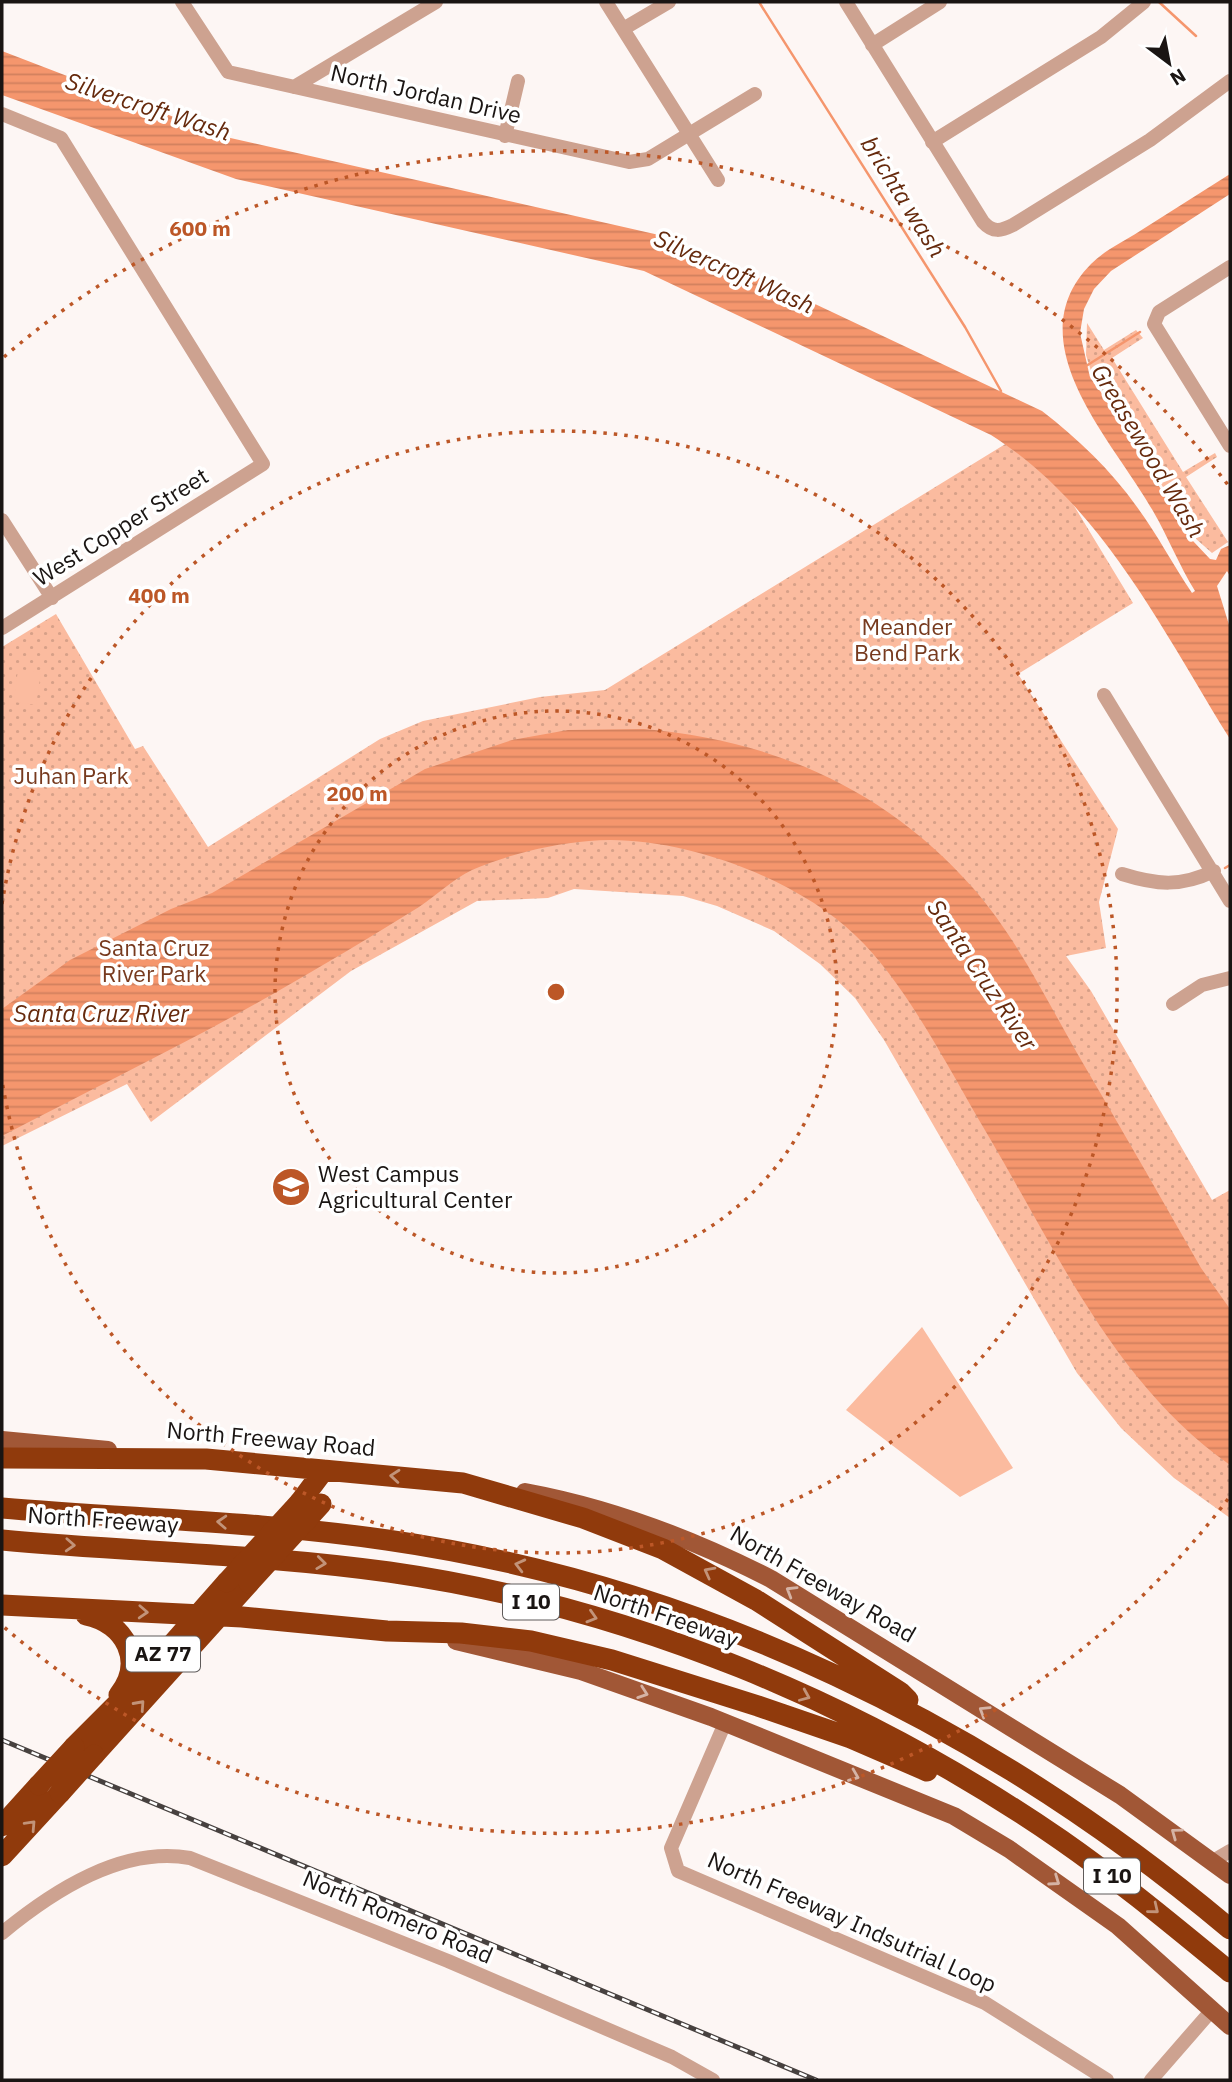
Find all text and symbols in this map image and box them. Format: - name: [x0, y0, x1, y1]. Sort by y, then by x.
- north arrow: [1134, 28, 1204, 98]
- street label: North Jordan Drive: [328, 57, 524, 130]
- water label: Silvercroft Wash: [62, 64, 235, 148]
- text: N: [1166, 64, 1190, 91]
- water label: brichta wash: [854, 130, 954, 263]
- text: 600 m: [169, 214, 231, 242]
- water label: Silvercroft Wash: [649, 221, 820, 321]
- water label: Greasewood Wash: [1084, 358, 1213, 543]
- street label: West Copper Street: [27, 460, 214, 592]
- text: 400 m: [128, 581, 190, 609]
- park label: Meander Bend Park: [854, 611, 960, 667]
- park label: Juhan Park: [13, 760, 129, 790]
- text: 200 m: [326, 779, 388, 807]
- water label: Santa Cruz River: [920, 893, 1046, 1057]
- park label: Santa Cruz River Park: [99, 932, 209, 988]
- centre of rings: [544, 980, 568, 1004]
- water label: Santa Cruz River: [13, 997, 190, 1029]
- place label: West Campus Agricultural Center: [318, 1158, 513, 1214]
- school or university icon: West Campus Agricultural Center: [270, 1166, 312, 1208]
- street label: North Freeway Road: [165, 1414, 377, 1462]
- one-way arrow: [389, 1469, 400, 1484]
- street label: North Freeway: [27, 1499, 180, 1539]
- one-way arrow: [217, 1515, 228, 1530]
- street label: North Freeway Road: [725, 1518, 922, 1649]
- one-way arrow: [65, 1538, 76, 1553]
- one-way arrow: [315, 1556, 327, 1571]
- one-way arrow: [514, 1559, 526, 1573]
- one-way arrow: [703, 1567, 716, 1580]
- street label: North Freeway: [590, 1576, 743, 1654]
- road number: I 10: [503, 1584, 559, 1620]
- one-way arrow: [785, 1586, 798, 1599]
- one-way arrow: [138, 1604, 149, 1619]
- one-way arrow: [586, 1609, 598, 1624]
- road number: AZ 77: [126, 1636, 200, 1672]
- one-way arrow: [636, 1684, 648, 1698]
- one-way arrow: [799, 1687, 811, 1701]
- one-way arrow: [132, 1700, 144, 1713]
- one-way arrow: [979, 1707, 992, 1720]
- one-way arrow: [848, 1768, 860, 1782]
- one-way arrow: [23, 1820, 35, 1833]
- one-way arrow: [1171, 1829, 1184, 1841]
- street label: North Freeway Indsutrial Loop: [703, 1844, 1002, 1998]
- road number: I 10: [1084, 1858, 1140, 1894]
- street label: North Romero Road: [299, 1862, 498, 1970]
- one-way arrow: [1047, 1873, 1060, 1886]
- one-way arrow: [1146, 1900, 1158, 1913]

